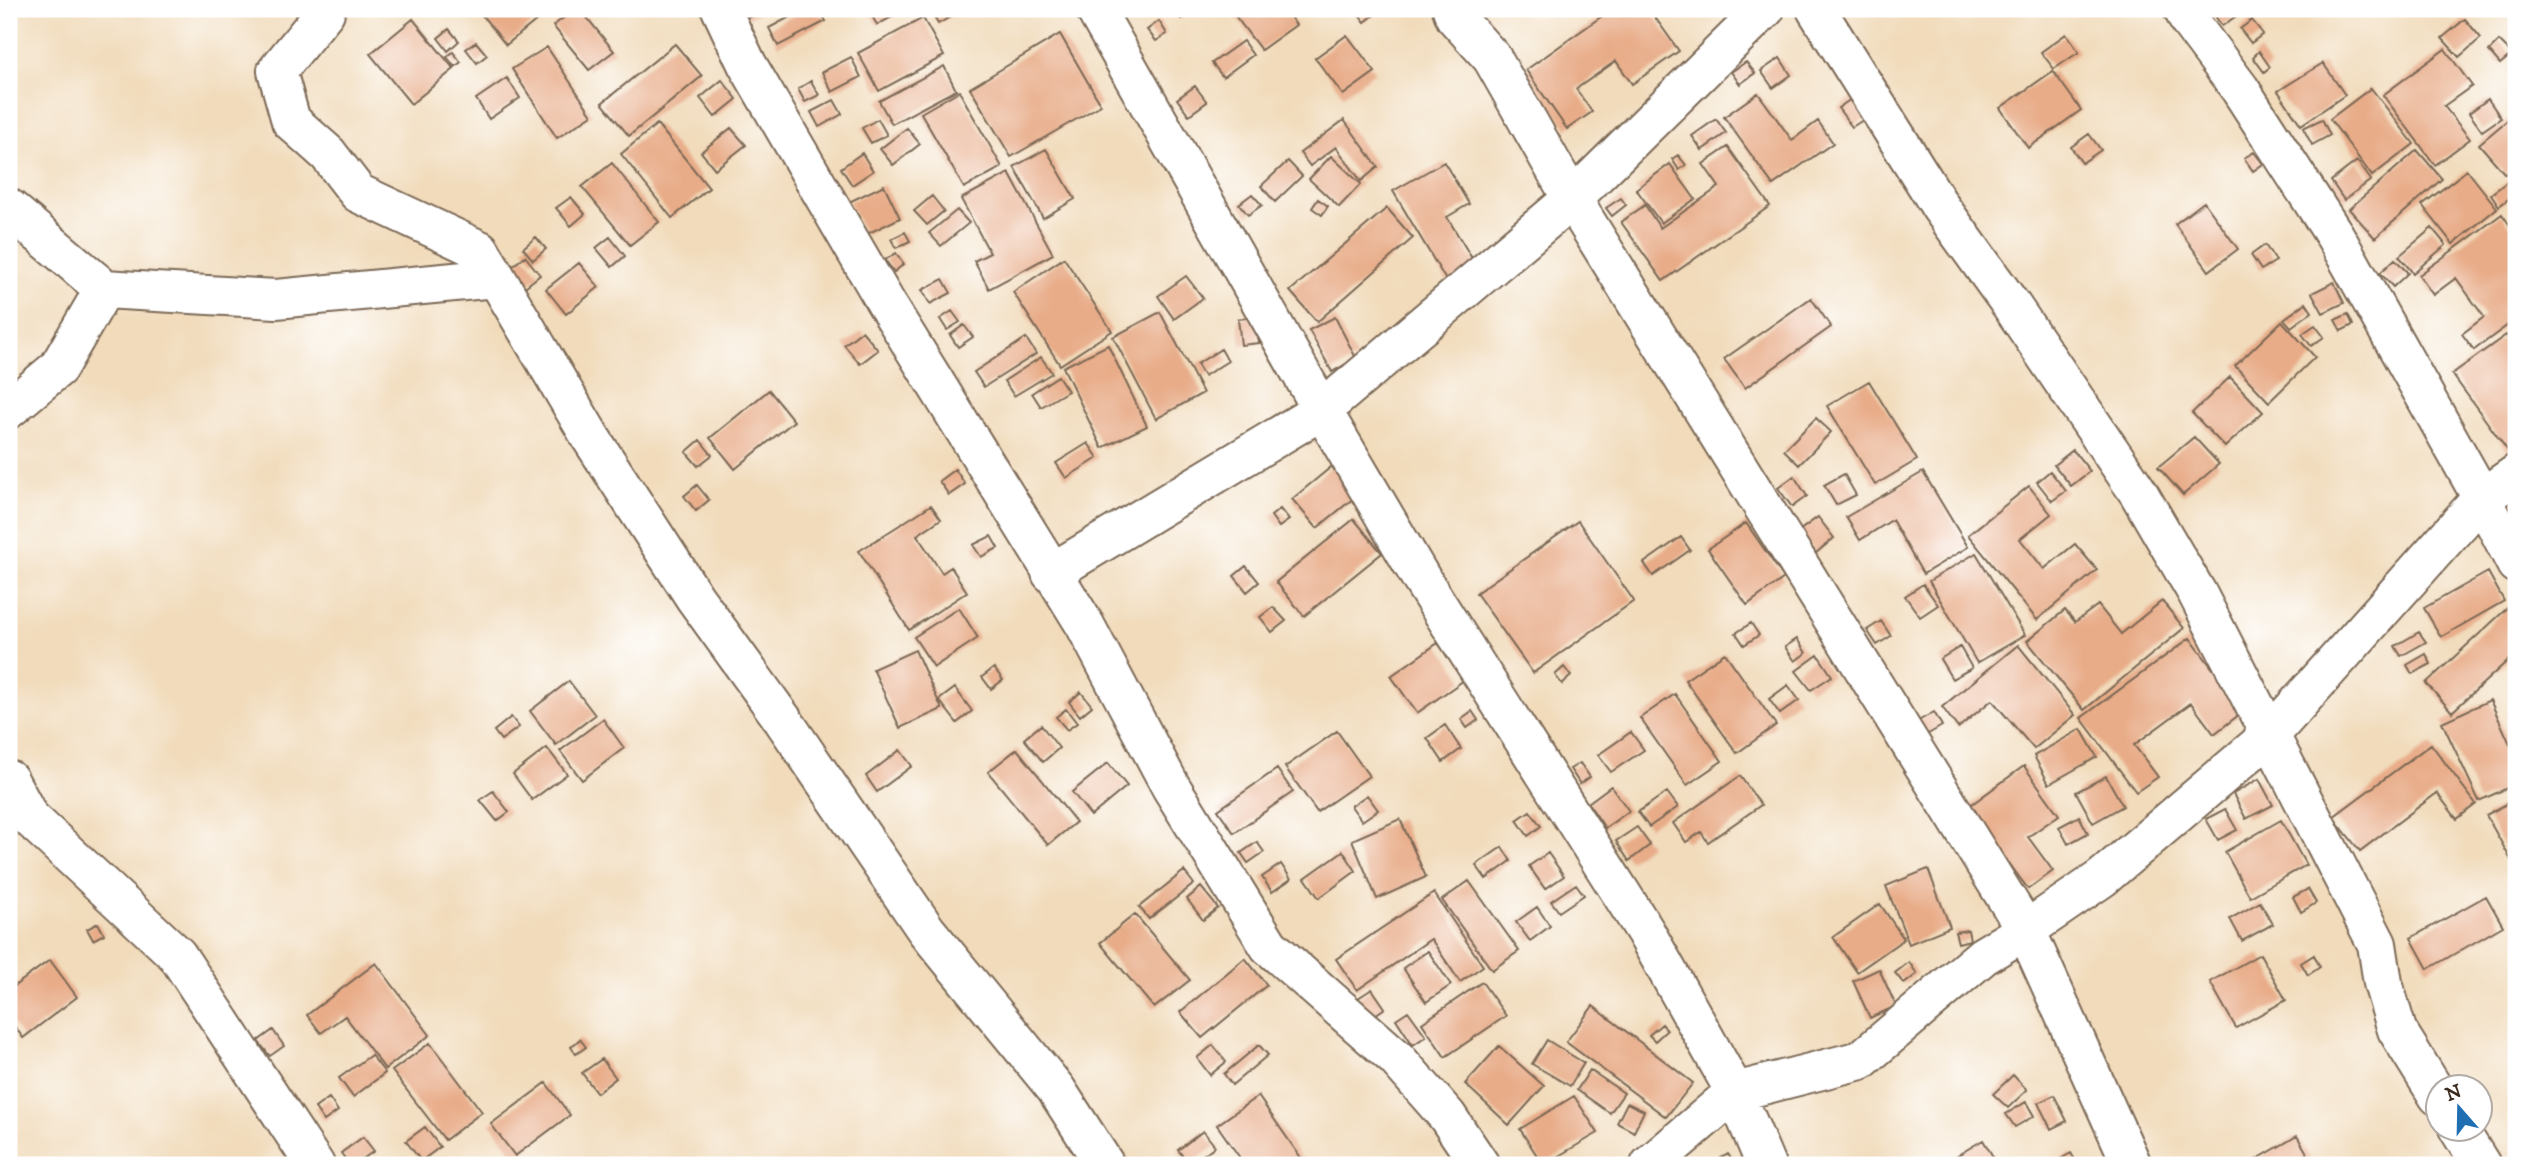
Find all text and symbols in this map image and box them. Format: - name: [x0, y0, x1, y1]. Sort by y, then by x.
- north arrow: [2424, 1072, 2494, 1142]
- text: N: [2442, 1080, 2465, 1107]

